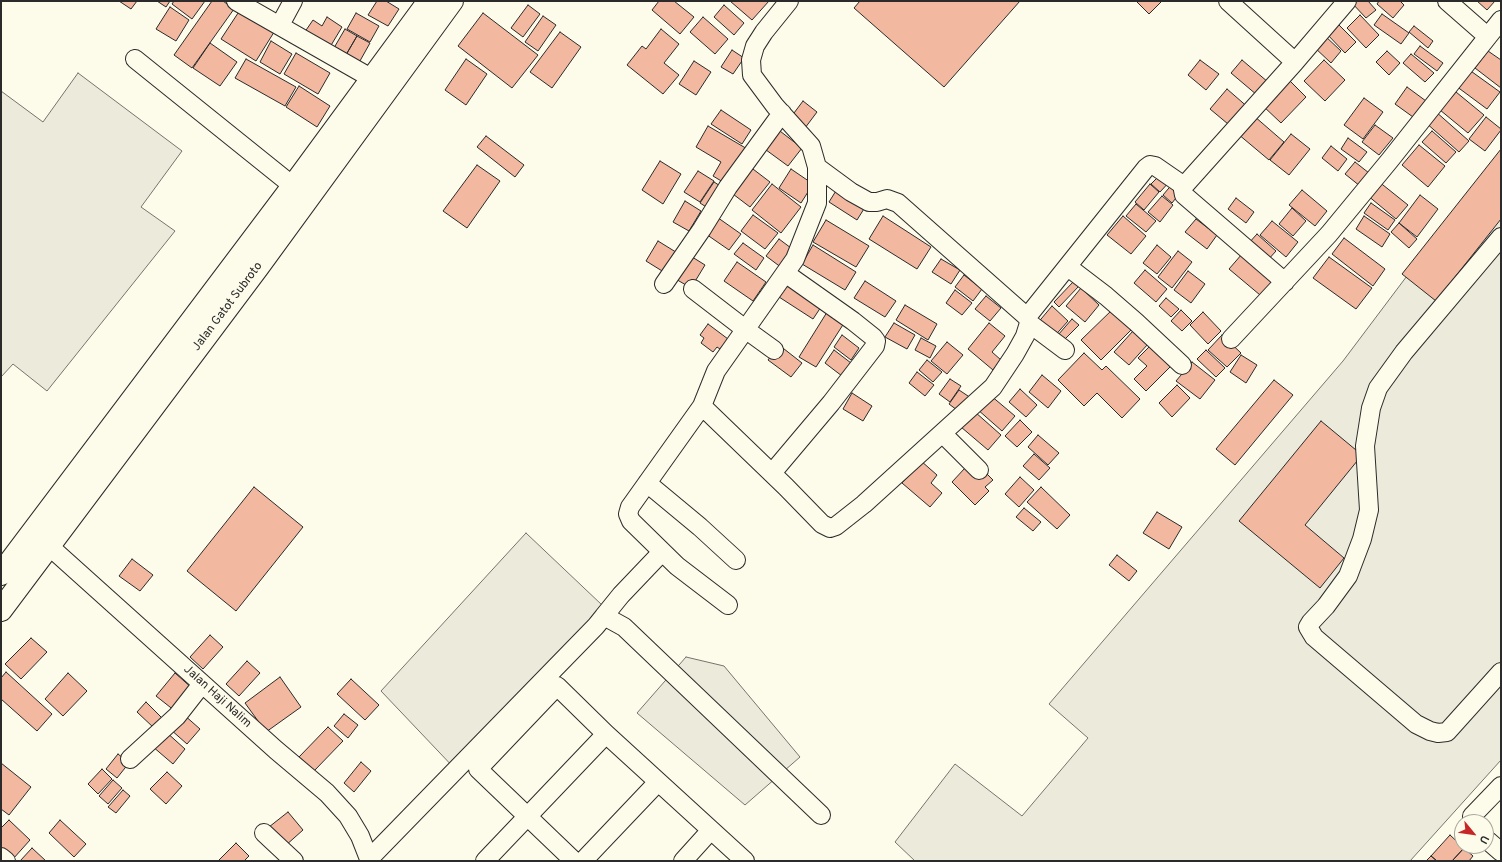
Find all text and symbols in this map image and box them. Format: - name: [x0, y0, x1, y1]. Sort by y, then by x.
- street label: Jalan Gatot Subroto: [190, 260, 266, 354]
- street label: Jalan Haji Nalim: [180, 663, 254, 731]
- north arrow: [1454, 814, 1494, 854]
- text: U: [1476, 833, 1492, 846]

